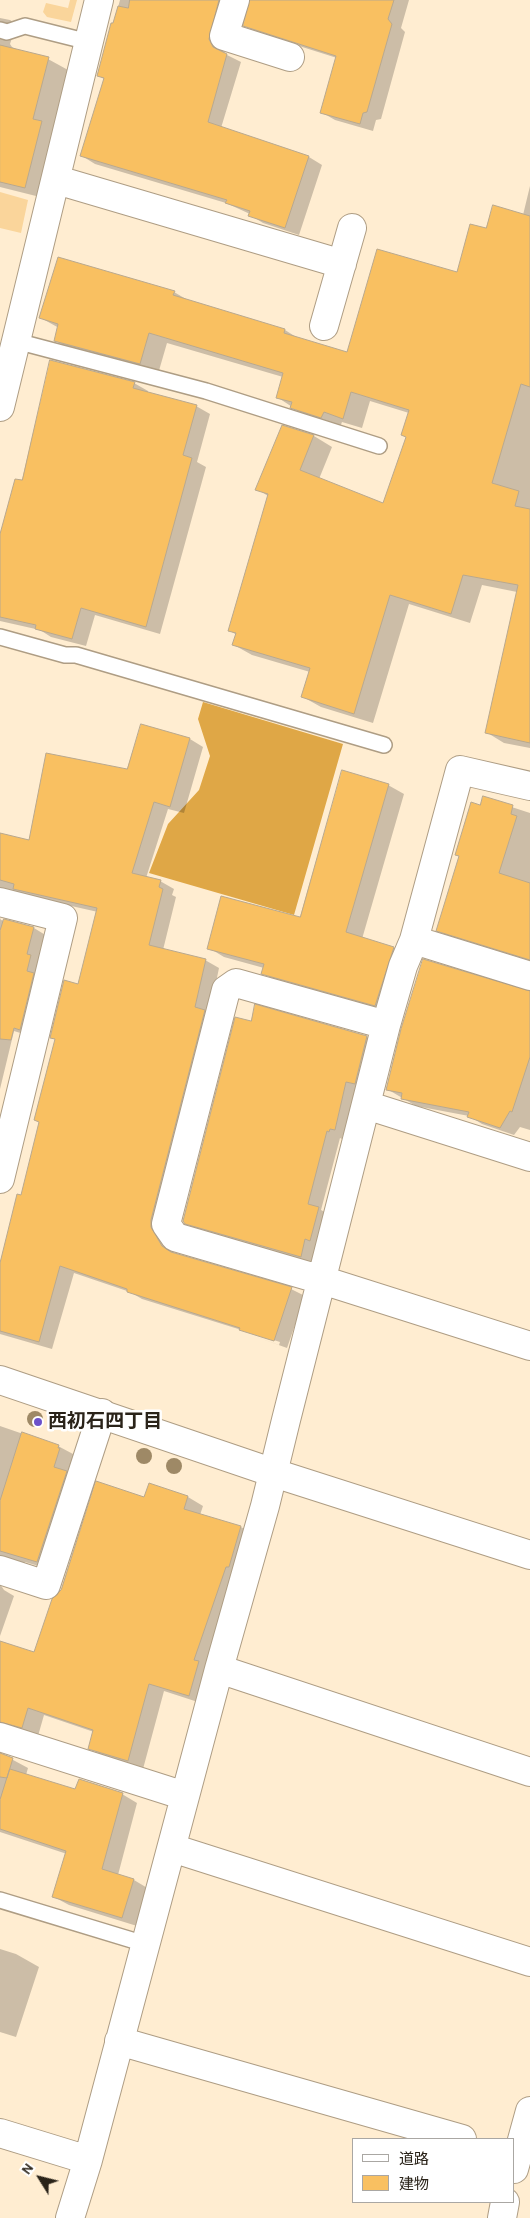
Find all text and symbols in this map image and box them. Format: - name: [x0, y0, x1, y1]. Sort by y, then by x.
- place label: 西初石四丁目: [48, 1411, 162, 1433]
- marker: 西初石四丁目: [32, 1416, 44, 1428]
- legend: [352, 2138, 515, 2203]
- text: 道路: [399, 2150, 429, 2168]
- north arrow: [15, 2153, 65, 2203]
- text: N: [18, 2160, 37, 2178]
- text: 建物: [399, 2175, 429, 2193]

